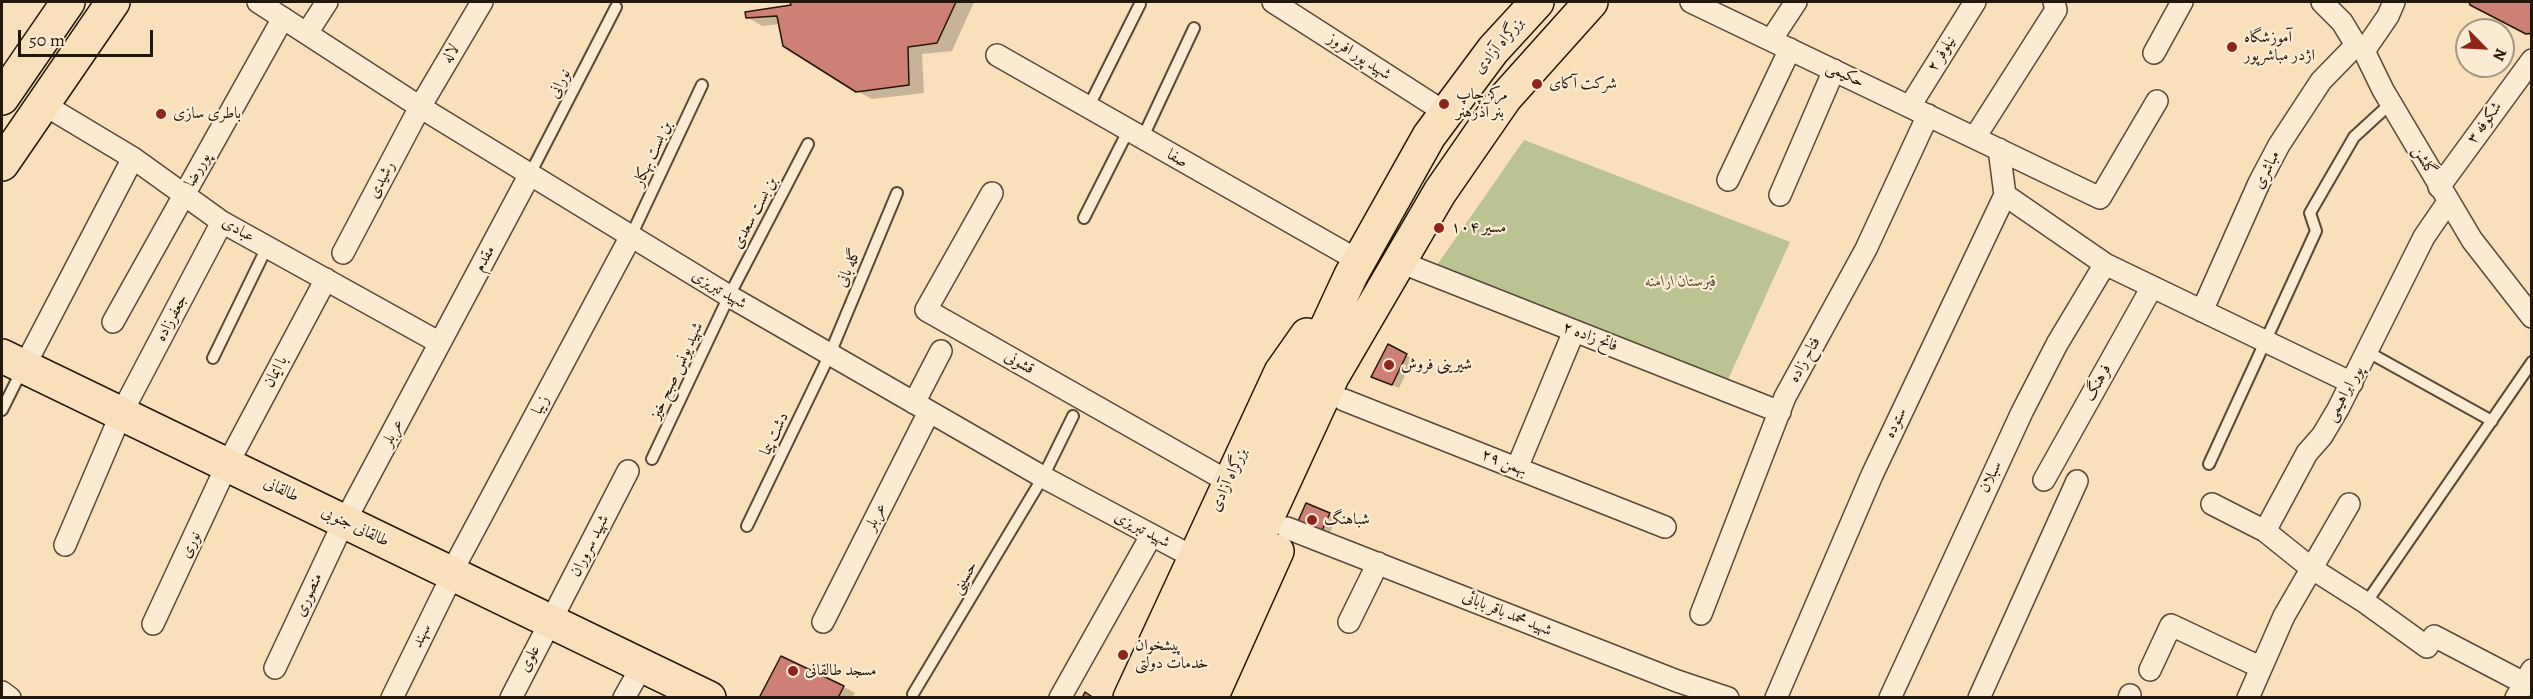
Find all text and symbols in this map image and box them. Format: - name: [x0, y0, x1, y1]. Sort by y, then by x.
- street label: بزرگراه آزادی: [1470, 14, 1528, 78]
- scale bar: [21, 18, 156, 56]
- north arrow: [2455, 18, 2515, 78]
- text: 50 m: [29, 28, 65, 52]
- place label: آموزشگاه اژدر مباشرپور: [2244, 28, 2315, 66]
- street label: شهید پور افروز: [1324, 29, 1394, 85]
- street label: نیلوفر ۲: [1924, 32, 1960, 76]
- marker: آموزشگاه اژدر مباشرپور: [2225, 40, 2239, 54]
- street label: لاله: [438, 41, 464, 67]
- text: N: [2487, 45, 2512, 64]
- street label: حکیمی: [1823, 58, 1867, 92]
- street label: نورانی: [545, 66, 575, 102]
- place label: شرکت آکای: [1549, 74, 1617, 94]
- marker: شرکت آکای: [1530, 77, 1544, 91]
- place label: مرکز چاپ بنر آذرهنر: [1456, 85, 1508, 123]
- marker: مرکز چاپ بنر آذرهنر: [1437, 97, 1451, 111]
- street label: شکوفه ۳: [2463, 98, 2507, 148]
- place label: باطری سازی: [173, 104, 241, 124]
- marker: باطری سازی: [154, 107, 168, 121]
- street label: بن بست بهکار: [629, 118, 677, 190]
- street label: گلشن: [2408, 143, 2440, 179]
- street label: صفا: [1163, 145, 1191, 173]
- street label: مباشری: [2249, 148, 2285, 192]
- street label: پوررضا: [181, 150, 215, 190]
- street label: رشیدی: [364, 158, 400, 202]
- street label: بن بست سعدی: [728, 174, 782, 252]
- street label: عبادی: [218, 213, 258, 247]
- place label: مسیر ۱۰۴: [1451, 218, 1506, 238]
- marker: مسیر ۱۰۴: [1432, 221, 1446, 235]
- street label: مقدم: [470, 243, 500, 275]
- street label: گله بانی: [832, 246, 866, 290]
- street label: شهید تبریزی: [688, 266, 750, 314]
- park label: قبرستان ارامنه: [1645, 272, 1717, 292]
- street label: جعفرزاده: [152, 291, 192, 345]
- street label: فاتح زاده ۲: [1560, 318, 1620, 356]
- street label: شهید یونس صبح خیز: [646, 319, 708, 423]
- street label: فتاح زاده: [1785, 334, 1825, 386]
- street label: قشونی: [1001, 347, 1037, 379]
- street label: با ایمان: [260, 353, 292, 391]
- place label: شیرینی فروش: [1401, 355, 1472, 375]
- marker: شیرینی فروش: [1382, 358, 1396, 372]
- street label: فرهنگ: [2080, 361, 2116, 405]
- street label: پور ابراهیمی: [2322, 363, 2368, 425]
- street label: زیبا: [528, 392, 554, 418]
- street label: ستوده: [1880, 405, 1912, 441]
- street label: دشت پیما: [756, 409, 794, 459]
- street label: عربلر: [378, 416, 408, 450]
- street label: بزرگراه آزادی: [1206, 445, 1252, 515]
- street label: ۲۹ بهمن: [1478, 445, 1530, 481]
- street label: سبلان: [1975, 458, 2007, 496]
- street label: طالقانی: [260, 473, 302, 507]
- street label: عربلر: [861, 500, 891, 534]
- street label: طالقانی جنوبی: [318, 502, 392, 552]
- street label: شهید تبریزی: [1111, 507, 1173, 553]
- place label: شباهنگ: [1324, 510, 1370, 530]
- street label: شهید سروران: [566, 512, 614, 580]
- marker: شباهنگ: [1305, 513, 1319, 527]
- street label: نوری: [176, 529, 206, 561]
- street label: حسینی: [948, 558, 982, 598]
- street label: منصوری: [291, 570, 327, 620]
- street label: شهید محمد باقر بابائی: [1459, 587, 1555, 641]
- street label: سهند: [408, 621, 436, 651]
- place label: پیشخوان خدمات دولتی: [1135, 636, 1208, 674]
- street label: علوی: [515, 642, 545, 676]
- marker: پیشخوان خدمات دولتی: [1116, 648, 1130, 662]
- place label: مسجد طالقانی: [805, 661, 877, 681]
- marker: مسجد طالقانی: [786, 664, 800, 678]

